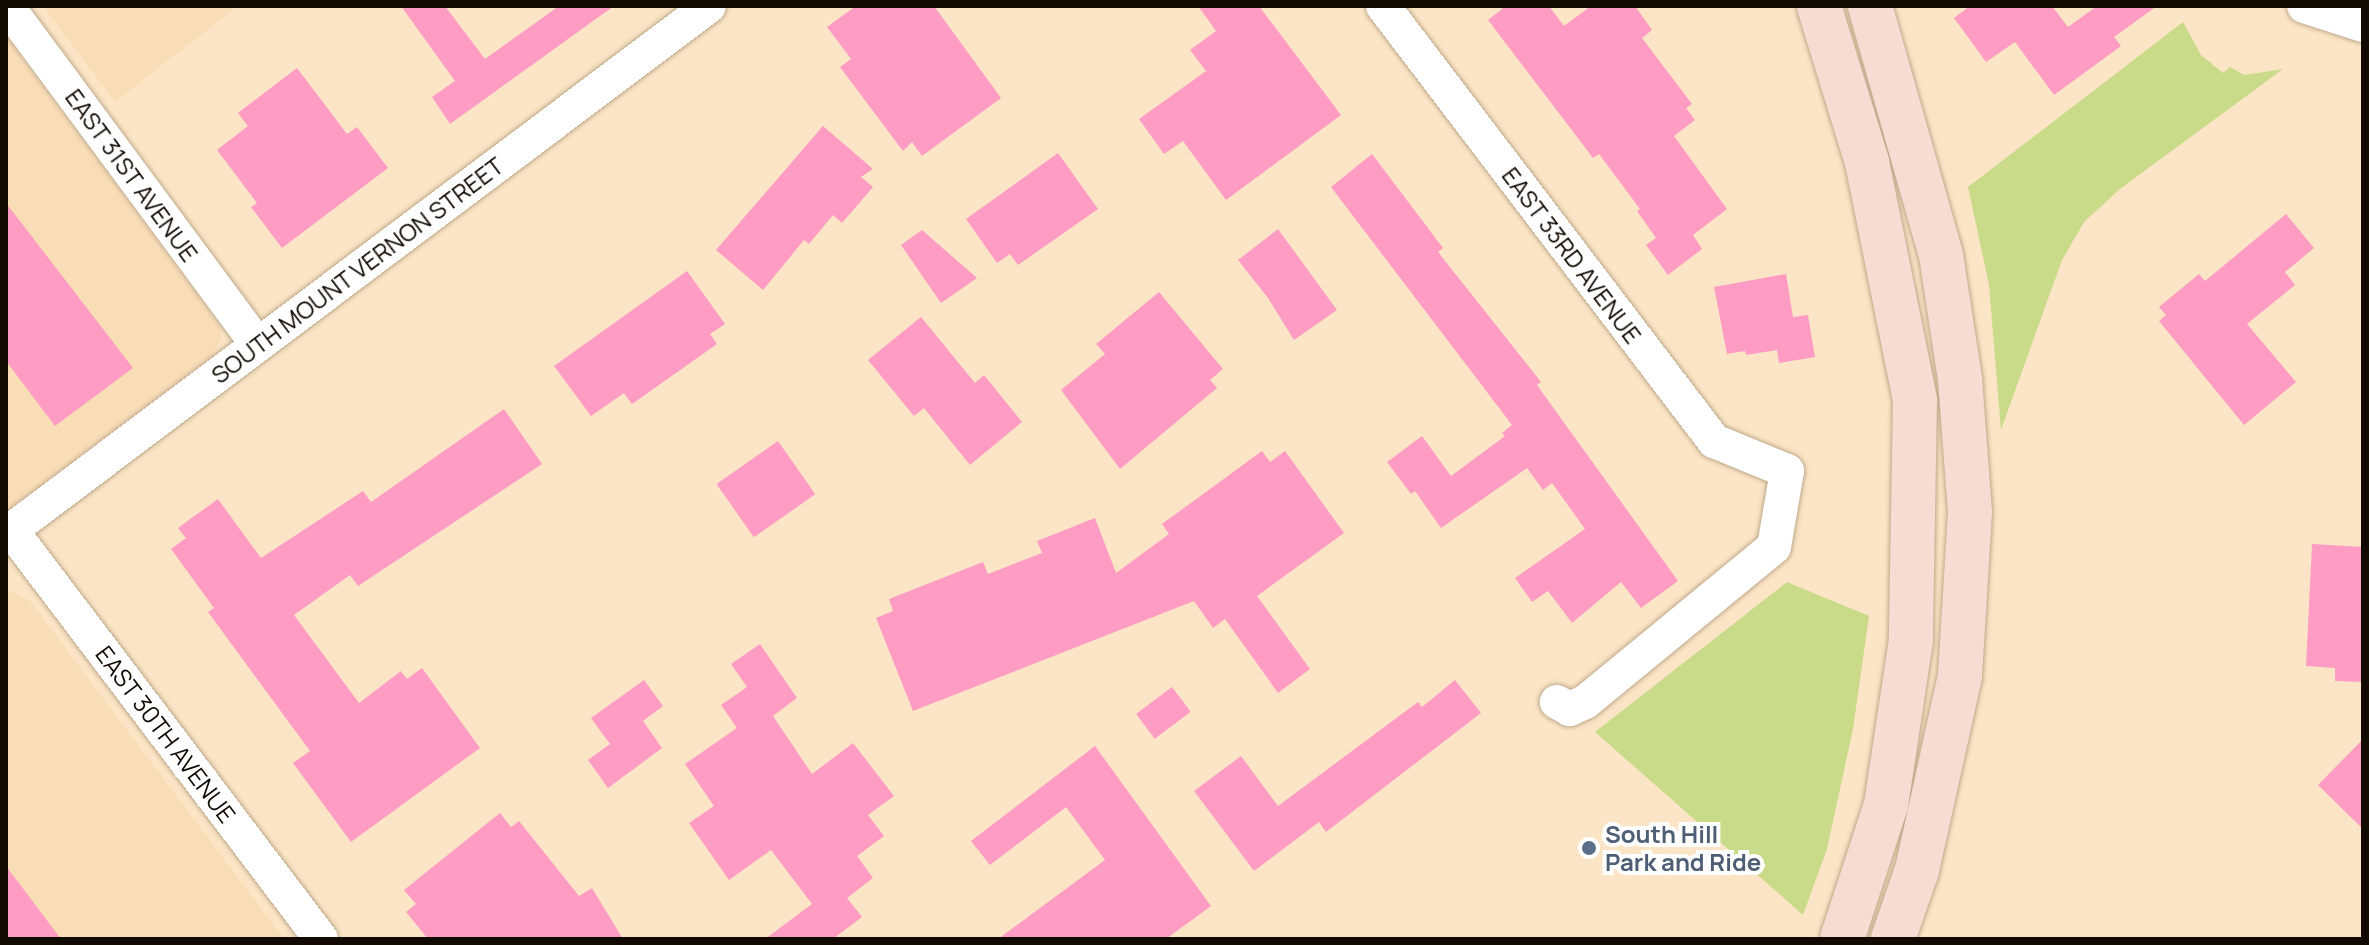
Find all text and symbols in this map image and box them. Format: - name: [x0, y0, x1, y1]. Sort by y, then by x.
- street label: EAST 31ST AVENUE: [59, 83, 205, 267]
- street label: SOUTH MOUNT VERNON STREET: [205, 151, 509, 389]
- street label: EAST 33RD AVENUE: [1496, 161, 1648, 349]
- street label: EAST 30TH AVENUE: [90, 640, 242, 828]
- place label: South Hill Park and Ride: [1605, 820, 1761, 876]
- marker: South Hill Park and Ride: [1580, 839, 1598, 857]

